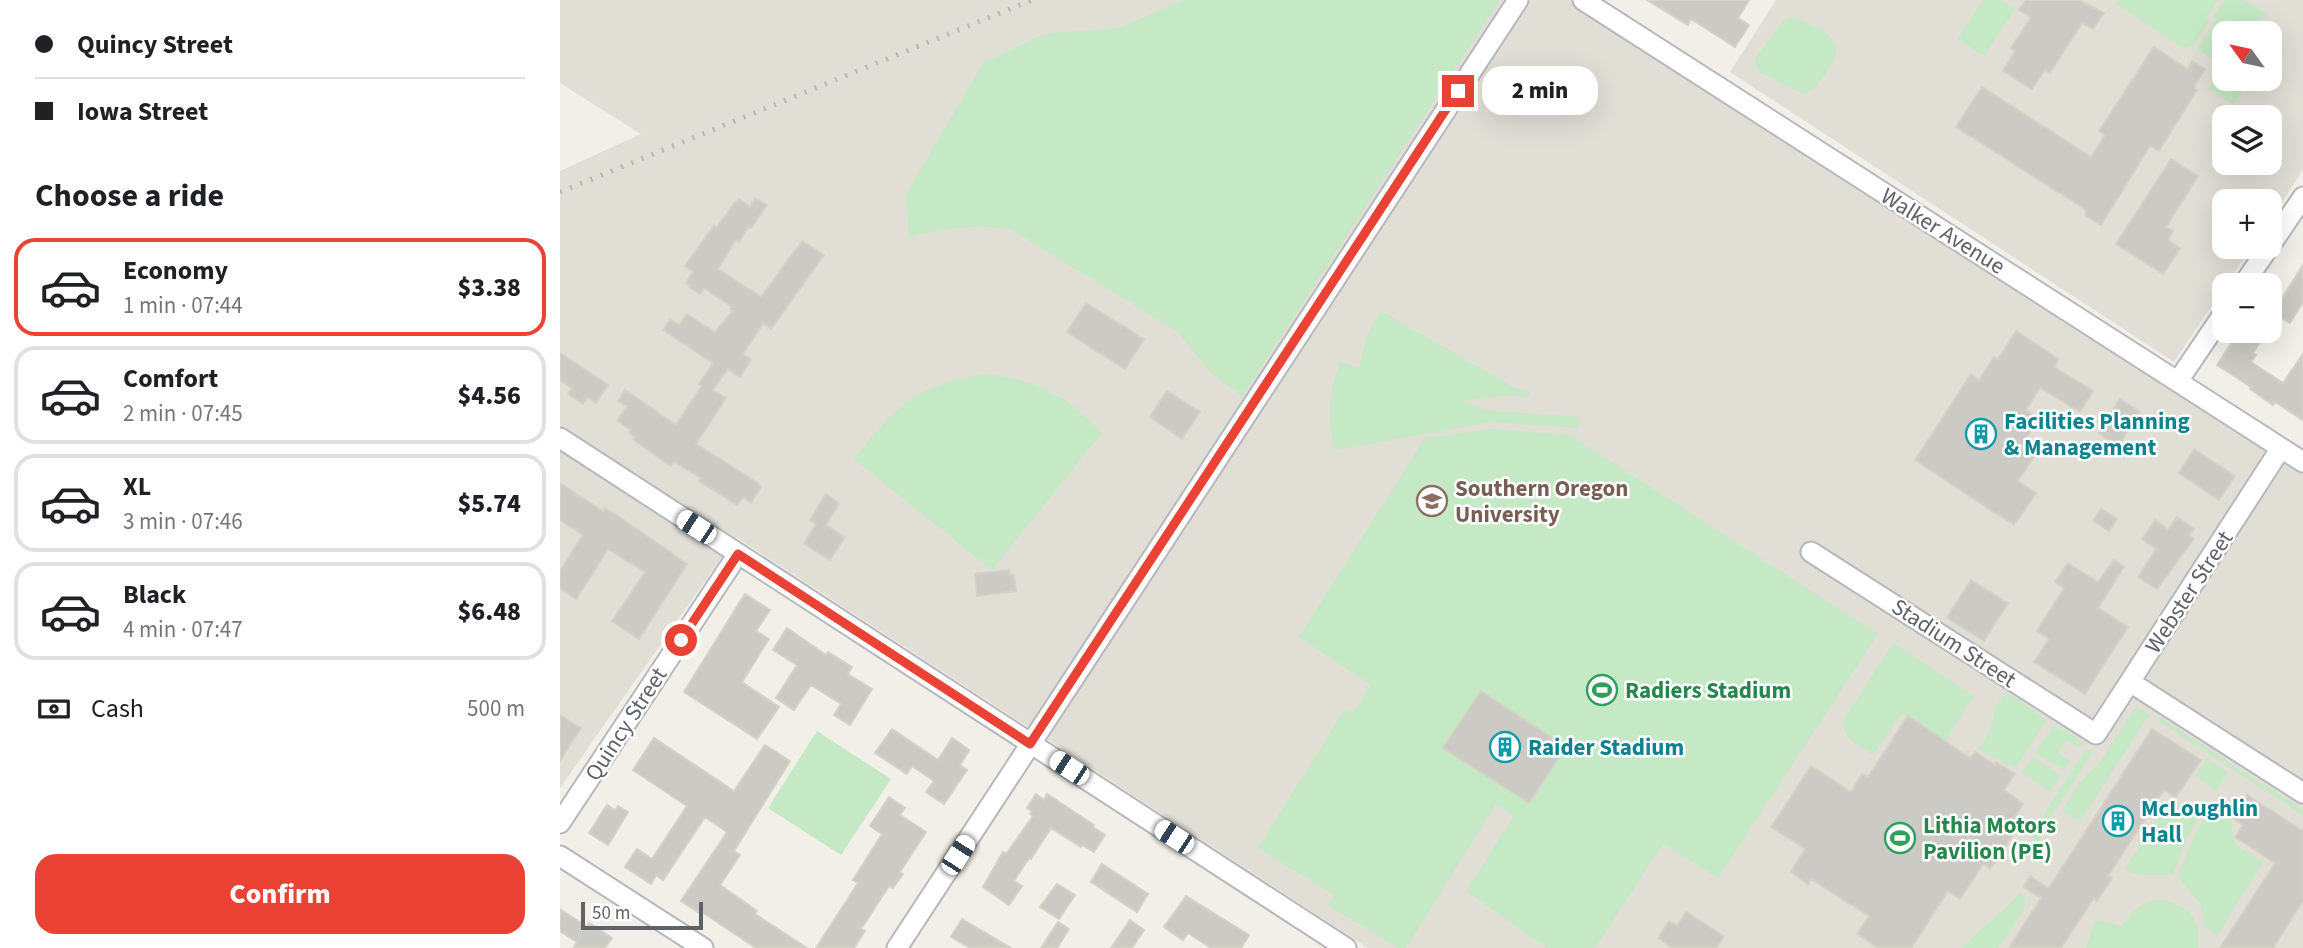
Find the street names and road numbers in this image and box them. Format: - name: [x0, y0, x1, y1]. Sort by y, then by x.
- street label: Walker Avenue: [1874, 180, 2012, 282]
- street label: Webster Street: [2137, 524, 2241, 660]
- street label: Stadium Street: [1885, 590, 2023, 696]
- street label: Quincy Street: [577, 660, 675, 787]

